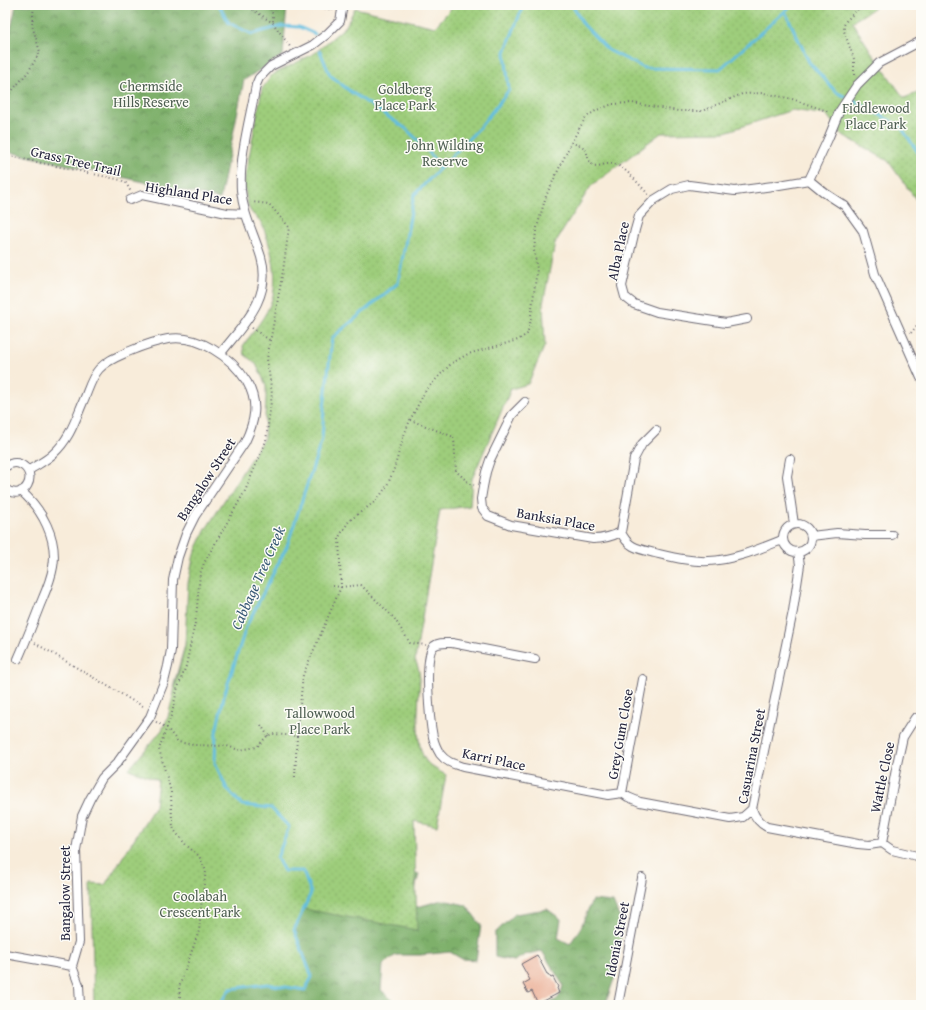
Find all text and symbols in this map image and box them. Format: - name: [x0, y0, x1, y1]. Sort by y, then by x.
- park label: Chermside Hills Reserve: [113, 76, 189, 112]
- park label: Goldberg Place Park: [375, 79, 436, 115]
- park label: Fiddlewood Place Park: [842, 98, 910, 134]
- park label: John Wilding Reserve: [405, 135, 483, 171]
- street label: Grass Tree Trail: [29, 141, 123, 181]
- street label: Highland Place: [144, 176, 234, 210]
- street label: Alba Place: [602, 219, 634, 283]
- street label: Bangalow Street: [172, 434, 240, 524]
- street label: Banksia Place: [515, 502, 597, 536]
- water label: Cabbage Tree Creek: [225, 523, 290, 633]
- street label: Grey Gum Close: [602, 687, 638, 781]
- park label: Tallowwood Place Park: [285, 703, 356, 739]
- street label: Casuarina Street: [732, 707, 770, 805]
- street label: Wattle Close: [865, 739, 899, 814]
- street label: Karri Place: [460, 743, 528, 776]
- street label: Bangalow Street: [55, 845, 75, 941]
- park label: Coolabah Crescent Park: [160, 886, 241, 922]
- street label: Idonia Street: [600, 900, 634, 978]

